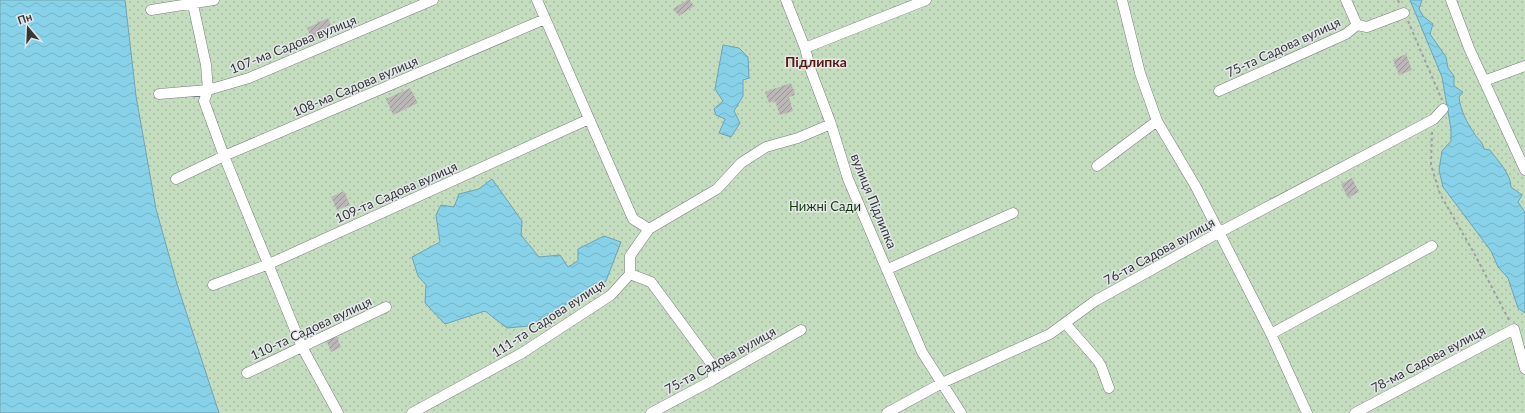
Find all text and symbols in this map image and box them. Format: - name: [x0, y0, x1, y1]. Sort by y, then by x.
- north arrow: [8, 8, 48, 48]
- text: Пн: [16, 10, 34, 27]
- street label: 107-ма Садова вулиця: [227, 11, 359, 77]
- street label: 75-та Садова вулиця: [1223, 13, 1343, 81]
- street label: 108-ма Садова вулиця: [290, 52, 420, 120]
- district label: Підлипка: [785, 53, 847, 70]
- street label: вулиця Підлипка: [848, 151, 900, 251]
- street label: 109-та Садова вулиця: [333, 158, 459, 226]
- park label: Нижні Сади: [789, 198, 861, 214]
- street label: 76-та Садова вулиця: [1101, 214, 1217, 288]
- street label: 111-та Садова вулиця: [488, 275, 608, 361]
- street label: 110-та Садова вулиця: [248, 293, 374, 363]
- street label: 78-ма Садова вулиця: [1368, 322, 1488, 396]
- street label: 75-та Садова вулиця: [662, 323, 778, 397]

